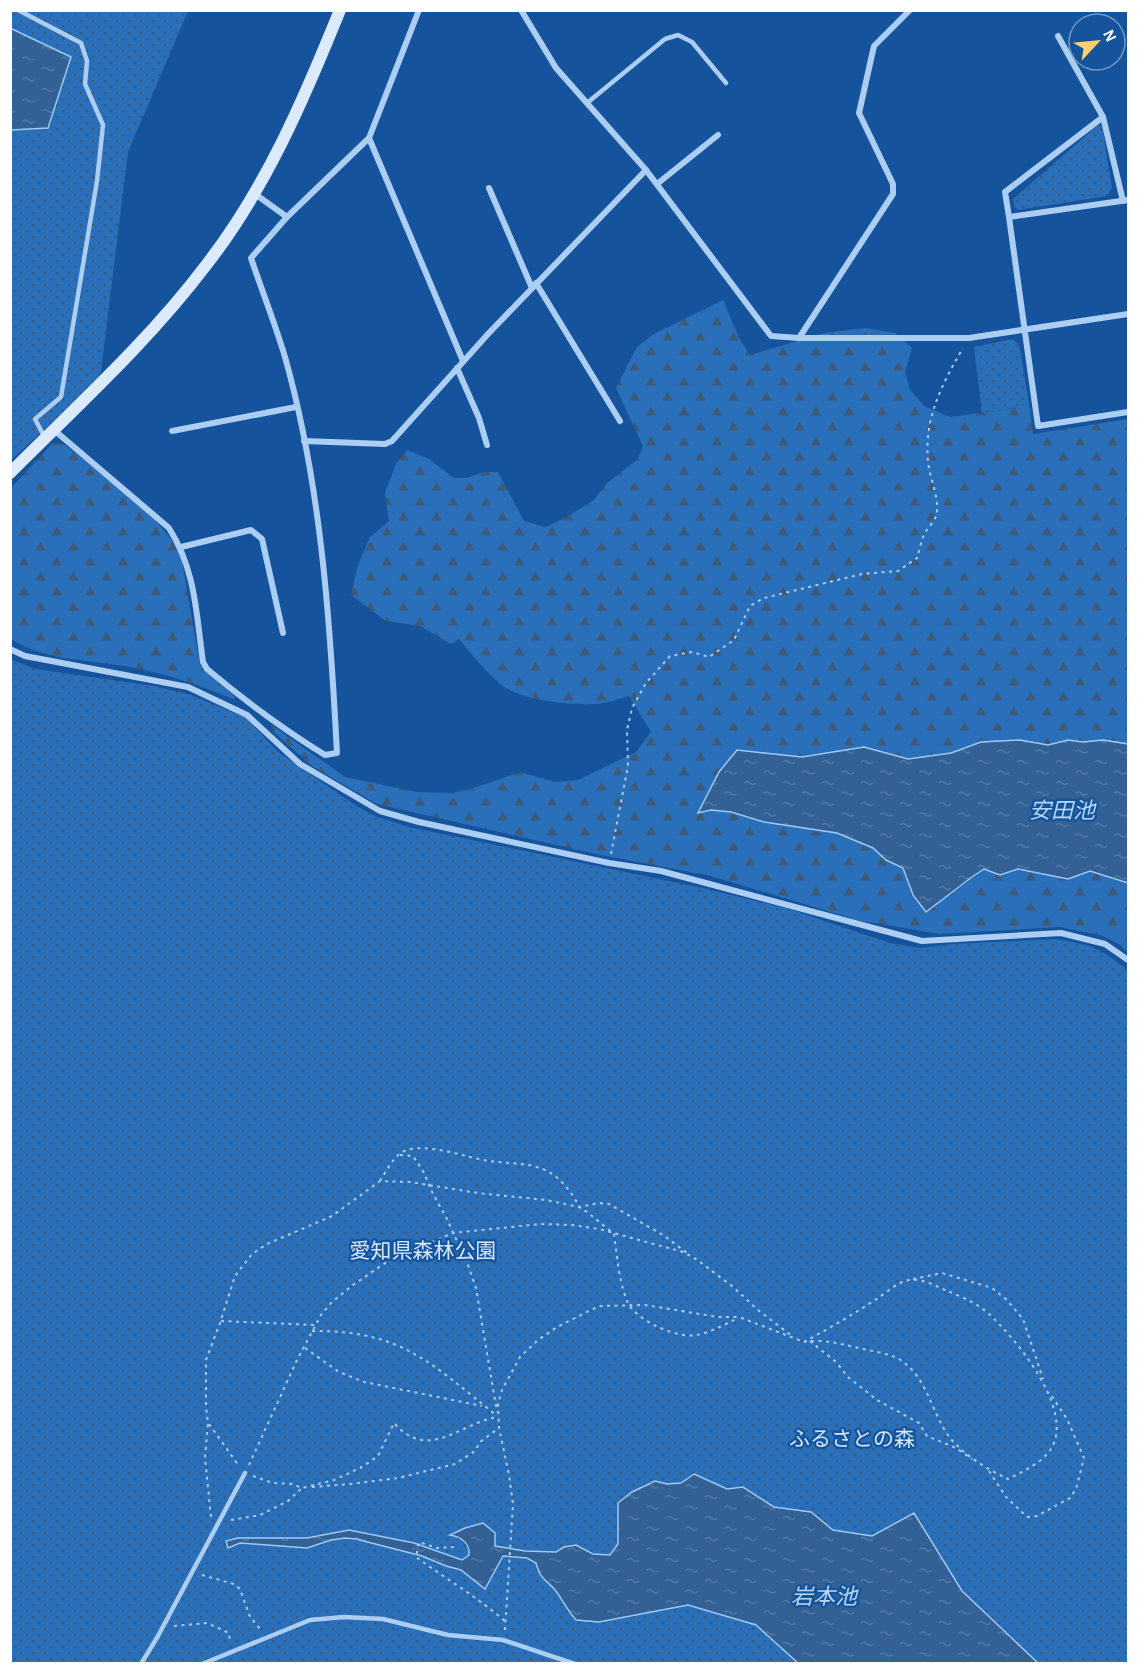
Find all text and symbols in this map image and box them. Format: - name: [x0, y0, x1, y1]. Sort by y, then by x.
- north arrow: [1067, 12, 1127, 72]
- text: N: [1100, 27, 1119, 44]
- water label: 安田池: [1029, 799, 1097, 822]
- park label: 愛知県森林公園: [350, 1240, 497, 1262]
- park label: ふるさとの森: [789, 1428, 915, 1450]
- water label: 岩本池: [791, 1585, 859, 1608]

